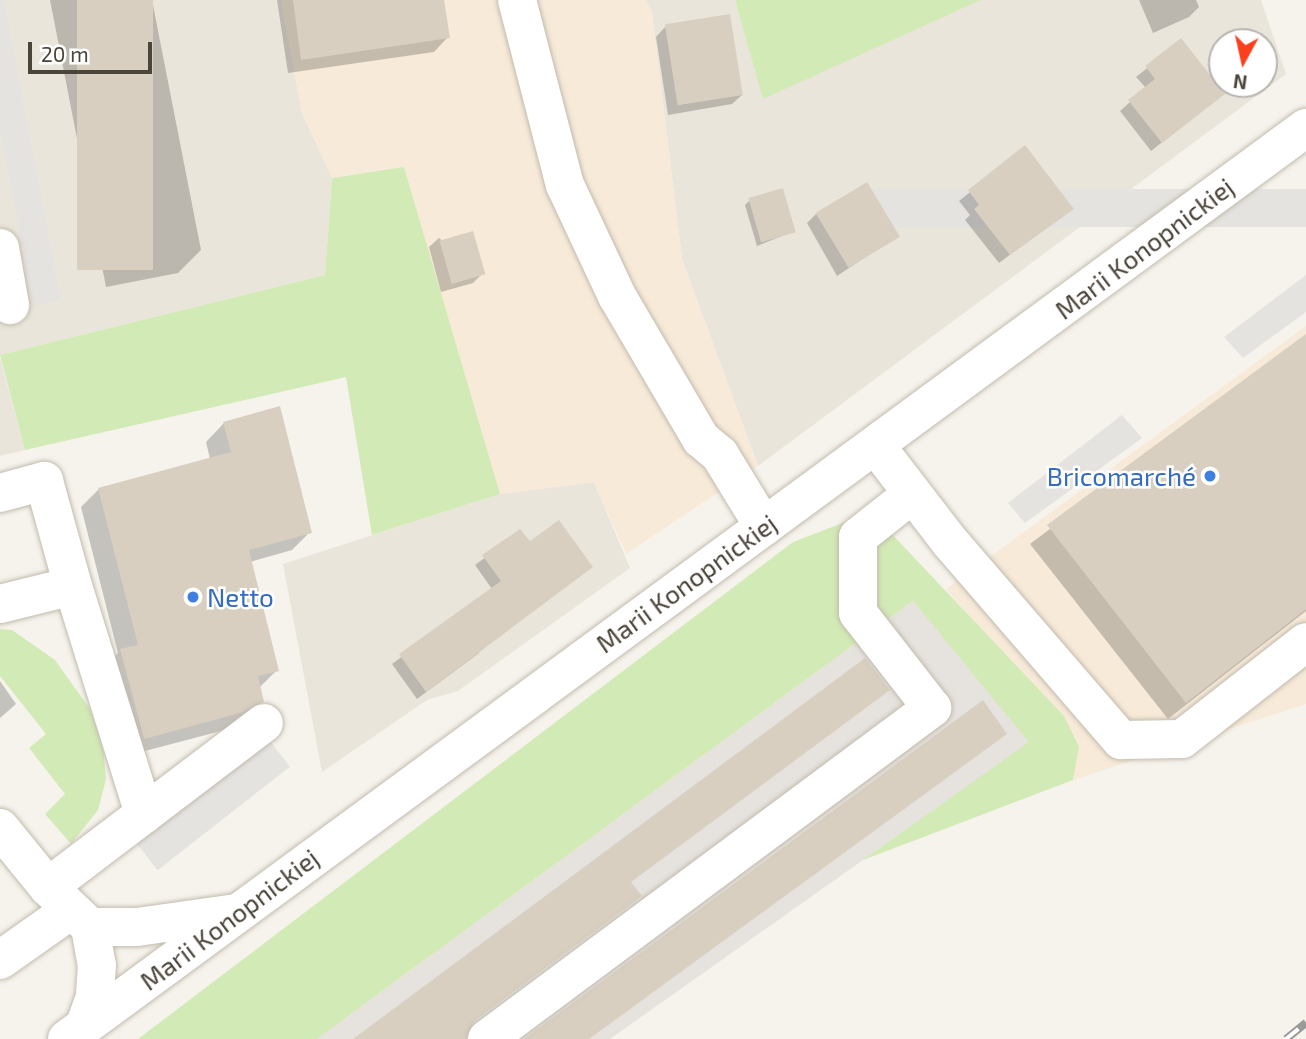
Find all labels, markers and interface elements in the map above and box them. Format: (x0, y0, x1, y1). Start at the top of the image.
scale bar (32, 28, 156, 72)
north arrow (1208, 28, 1278, 98)
text: 20 m (41, 41, 89, 66)
text: N (1232, 70, 1249, 95)
street label: Marii Konopnickiej (1049, 171, 1239, 325)
place label: Bricomarché (1047, 460, 1196, 492)
marker: Bricomarché (1202, 468, 1218, 484)
street label: Marii Konopnickiej (590, 507, 782, 659)
place label: Netto (207, 581, 274, 613)
marker: Netto (185, 589, 201, 605)
street label: Marii Konopnickiej (134, 842, 324, 996)

